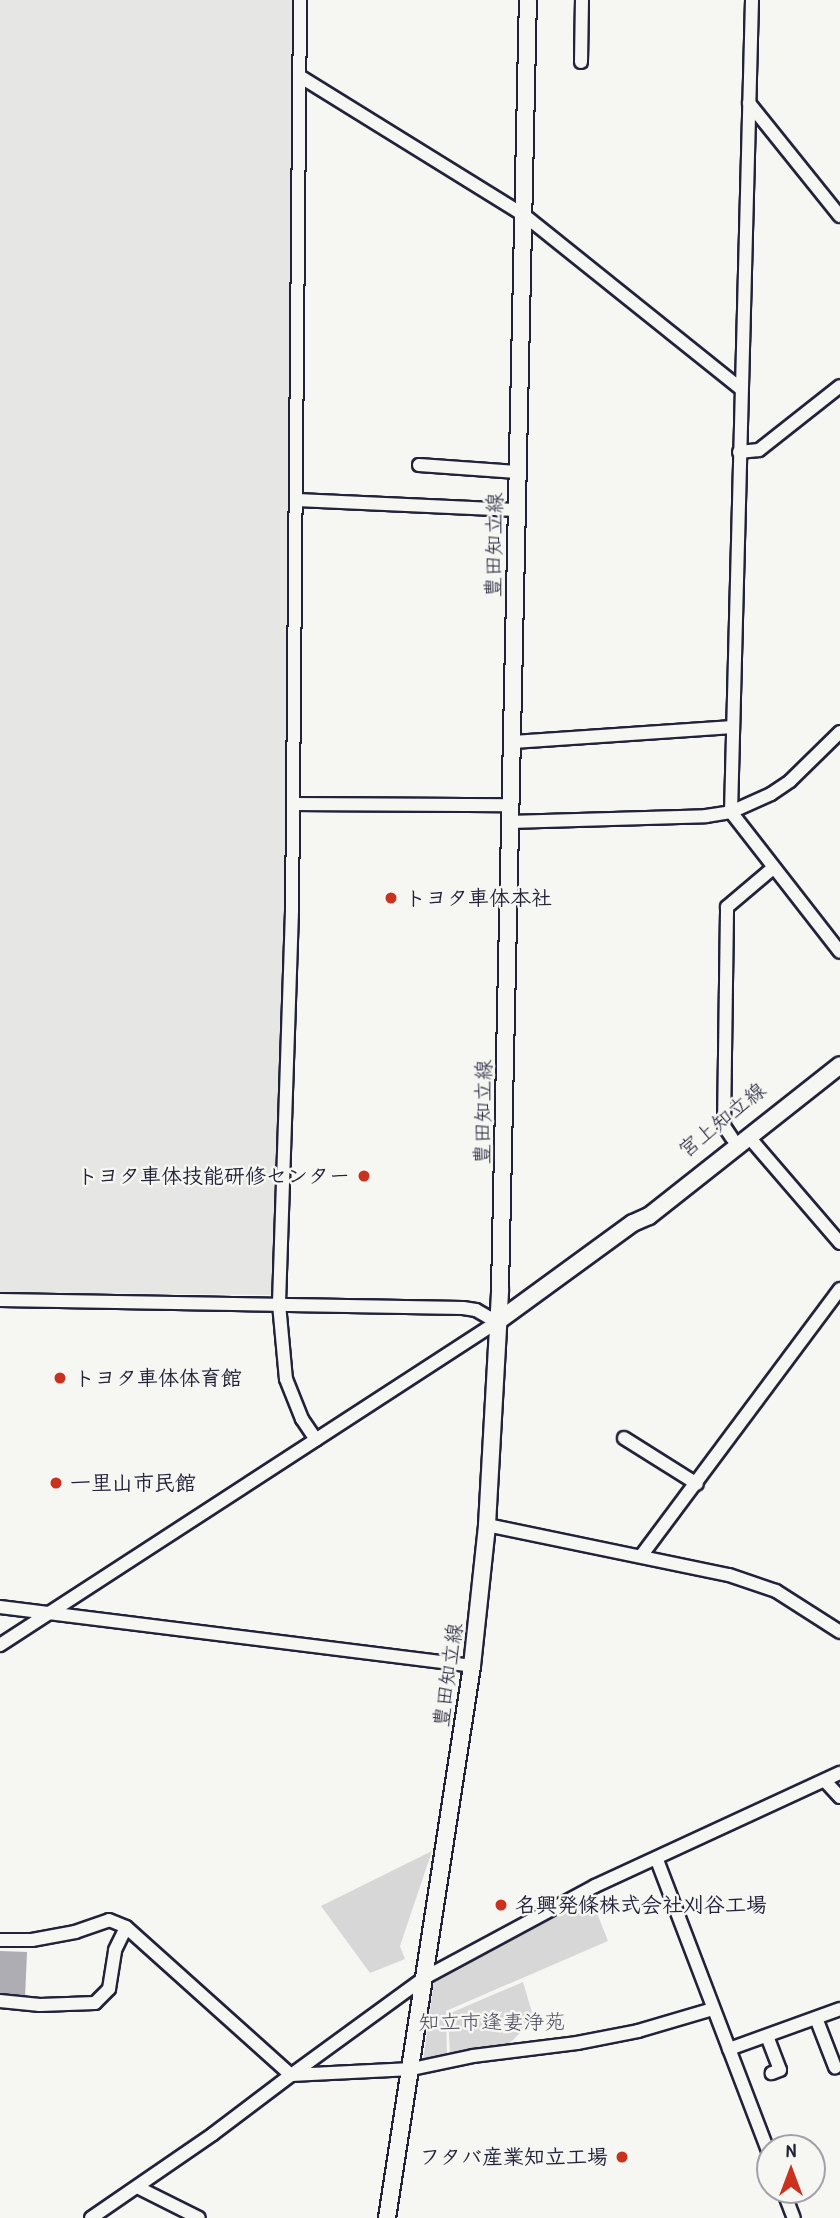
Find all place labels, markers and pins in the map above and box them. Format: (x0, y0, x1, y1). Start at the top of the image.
place label: トヨタ車体本社 (405, 885, 552, 911)
marker: トヨタ車体本社 (383, 890, 399, 906)
place label: トヨタ車体技能研修センター (77, 1163, 350, 1189)
marker: トヨタ車体技能研修センター (356, 1168, 372, 1184)
place label: トヨタ車体体育館 (74, 1365, 242, 1391)
marker: トヨタ車体体育館 (52, 1370, 68, 1386)
place label: 一里山市民館 (70, 1470, 196, 1496)
marker: 一里山市民館 (48, 1475, 64, 1491)
place label: 名興発條株式会社刈谷工場 (515, 1892, 767, 1918)
marker: 名興発條株式会社刈谷工場 (493, 1897, 509, 1913)
place label: フタバ産業知立工場 (419, 2144, 608, 2170)
marker: フタバ産業知立工場 (614, 2149, 630, 2165)

